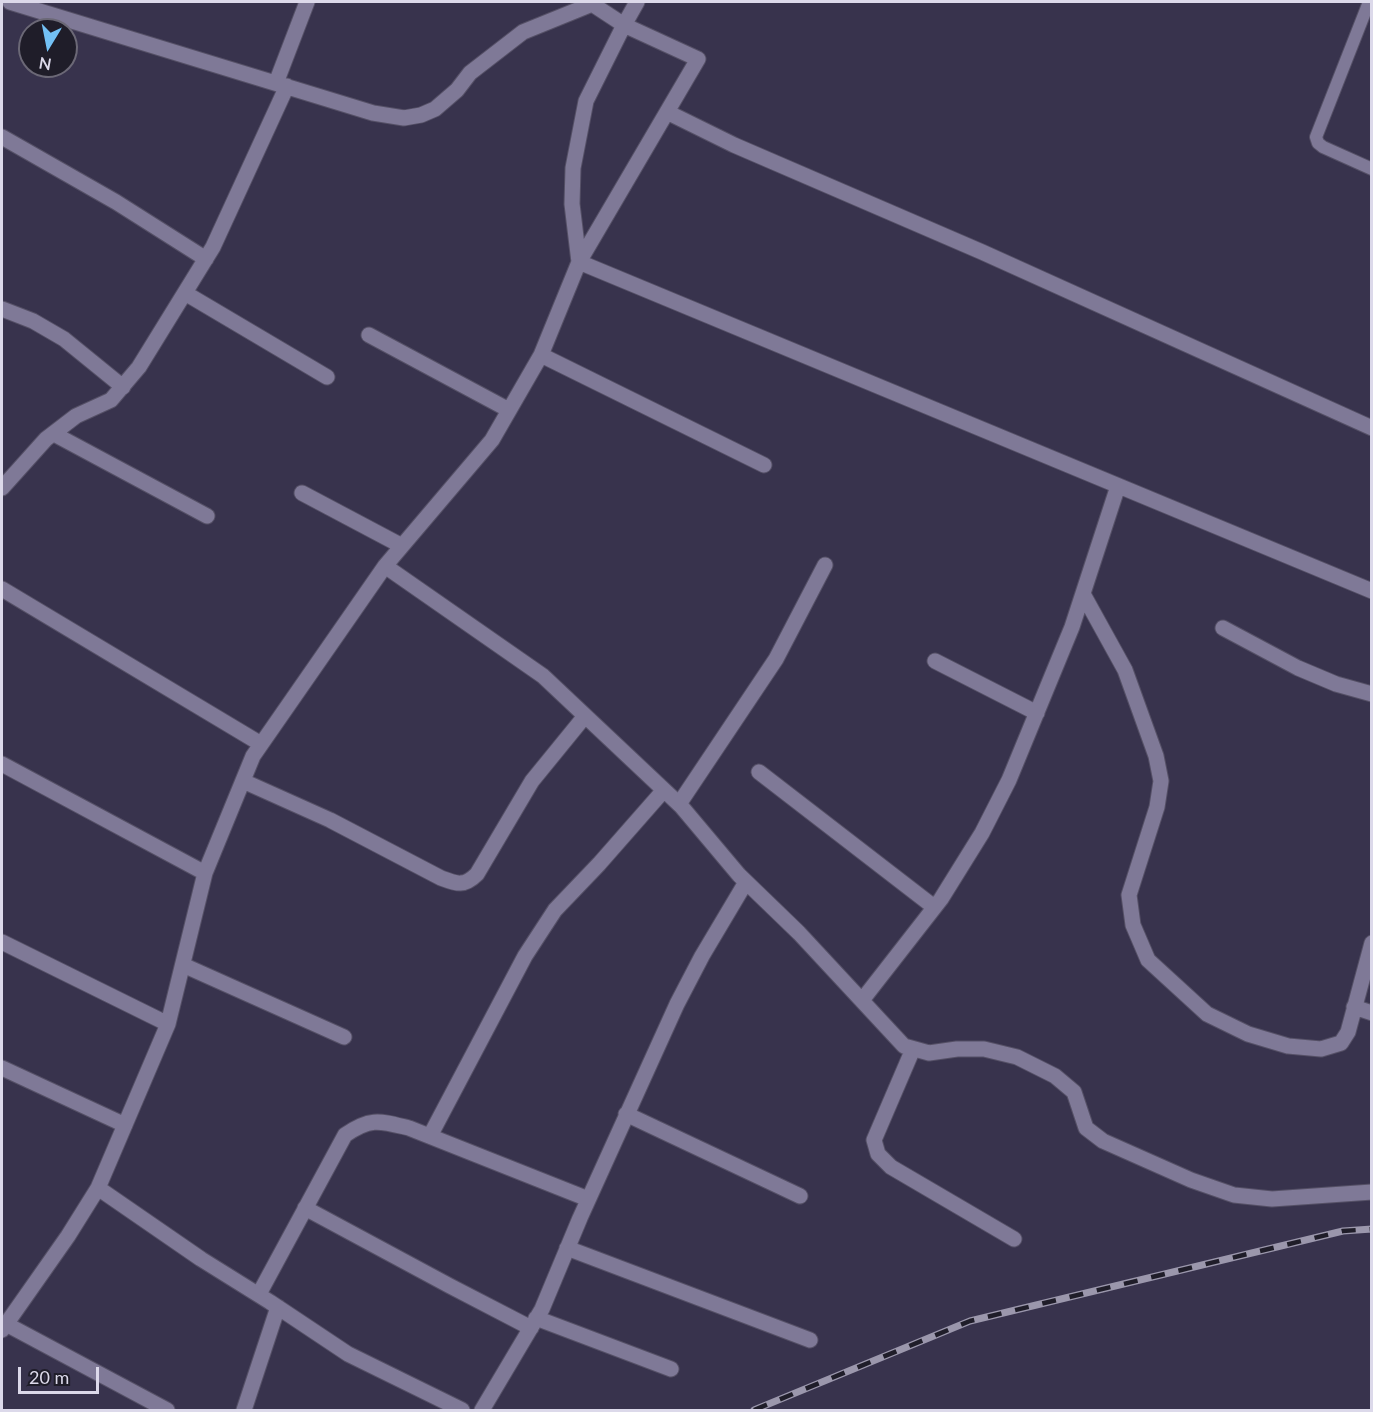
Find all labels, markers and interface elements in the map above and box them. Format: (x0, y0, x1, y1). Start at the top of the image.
north arrow (18, 18, 78, 78)
text: N (37, 54, 53, 75)
scale bar (21, 1355, 102, 1393)
text: 20 m (29, 1366, 69, 1388)

